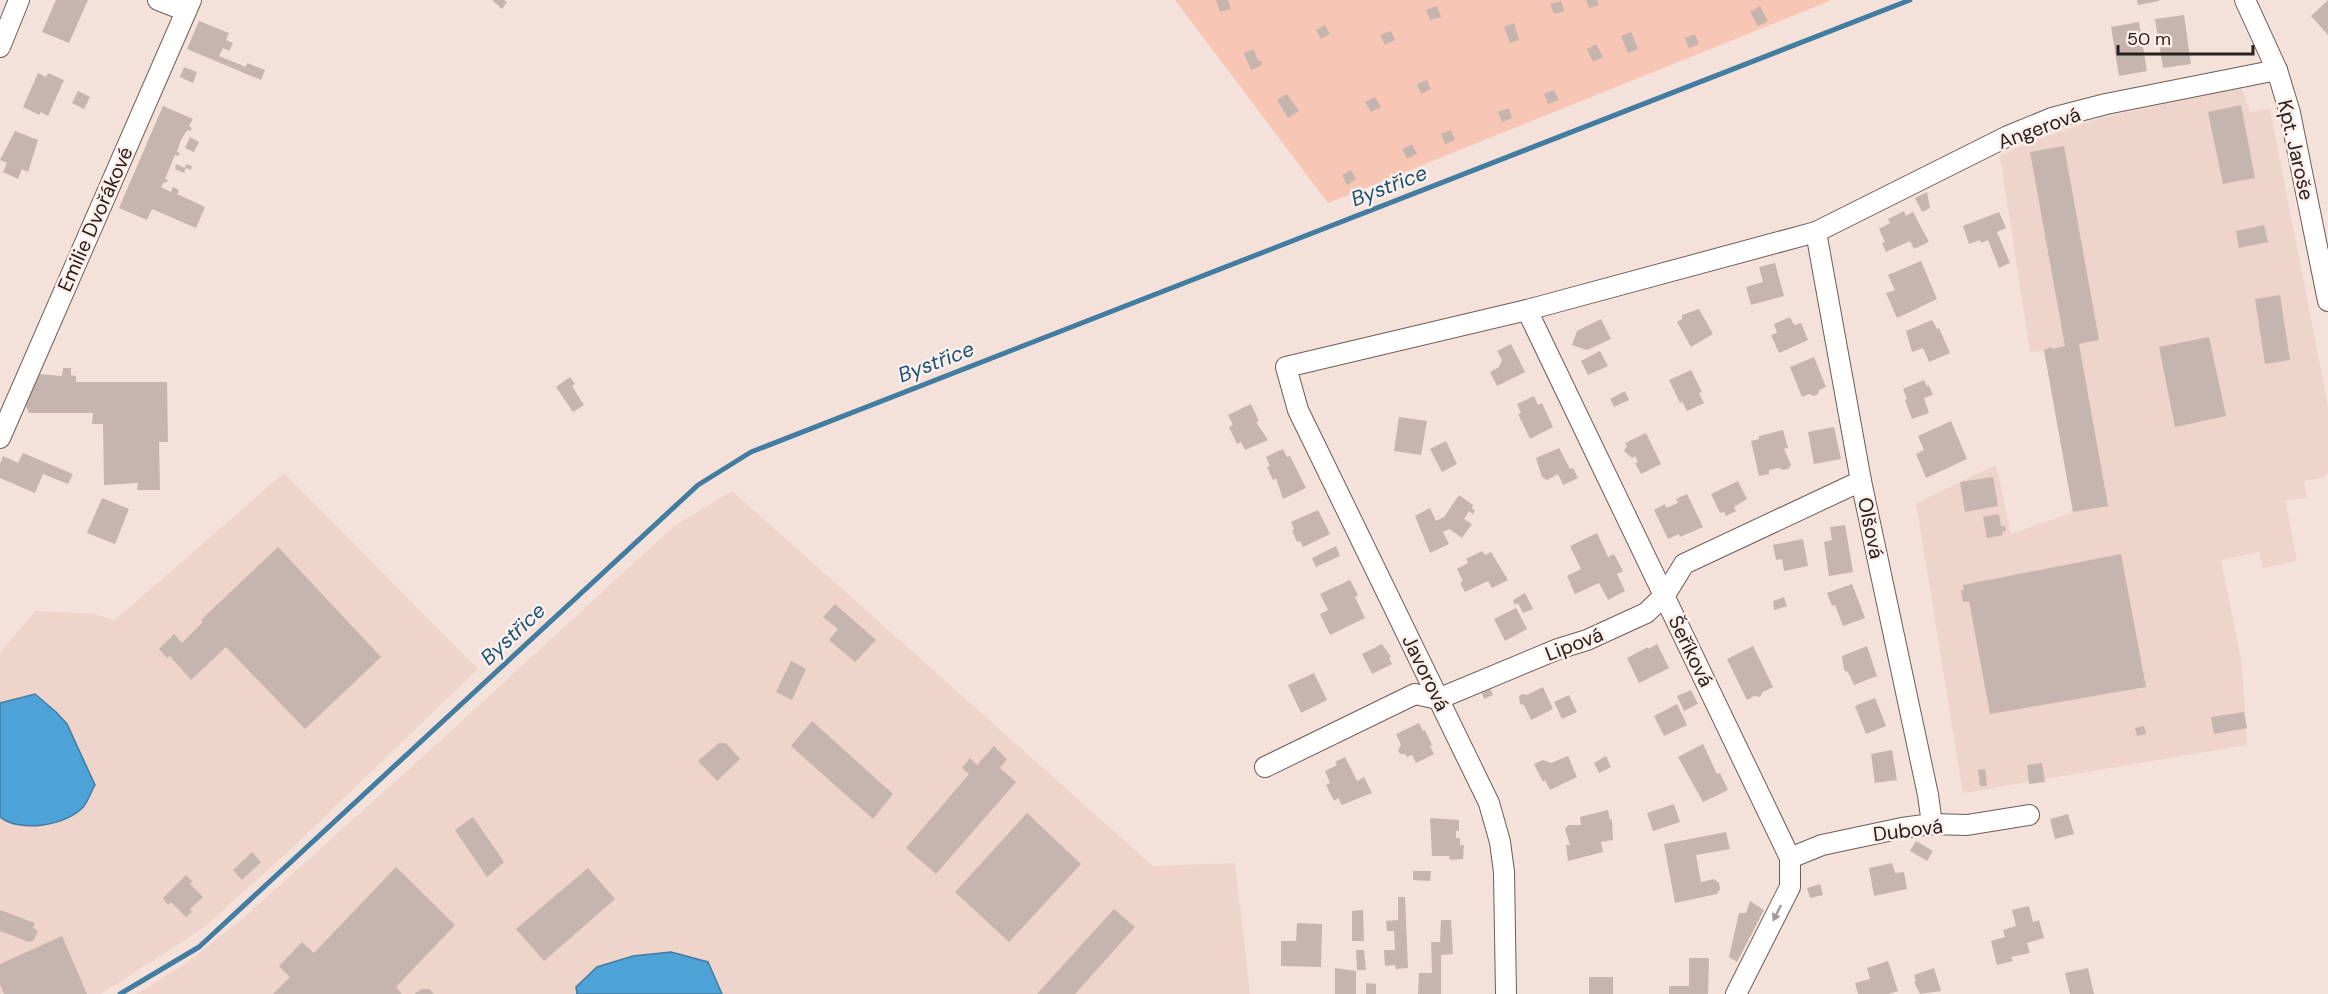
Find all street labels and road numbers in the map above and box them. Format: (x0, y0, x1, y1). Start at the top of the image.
street label: Kpt. Jaroše (2272, 97, 2320, 203)
street label: Angerová (1994, 101, 2084, 155)
street label: Emilie Dvořákové (51, 142, 139, 296)
street label: Olšová (1852, 495, 1890, 561)
street label: Šeříková (1663, 611, 1719, 691)
street label: Lipová (1541, 621, 1607, 667)
street label: Javorová (1396, 631, 1456, 715)
street label: Dubová (1872, 813, 1944, 847)

